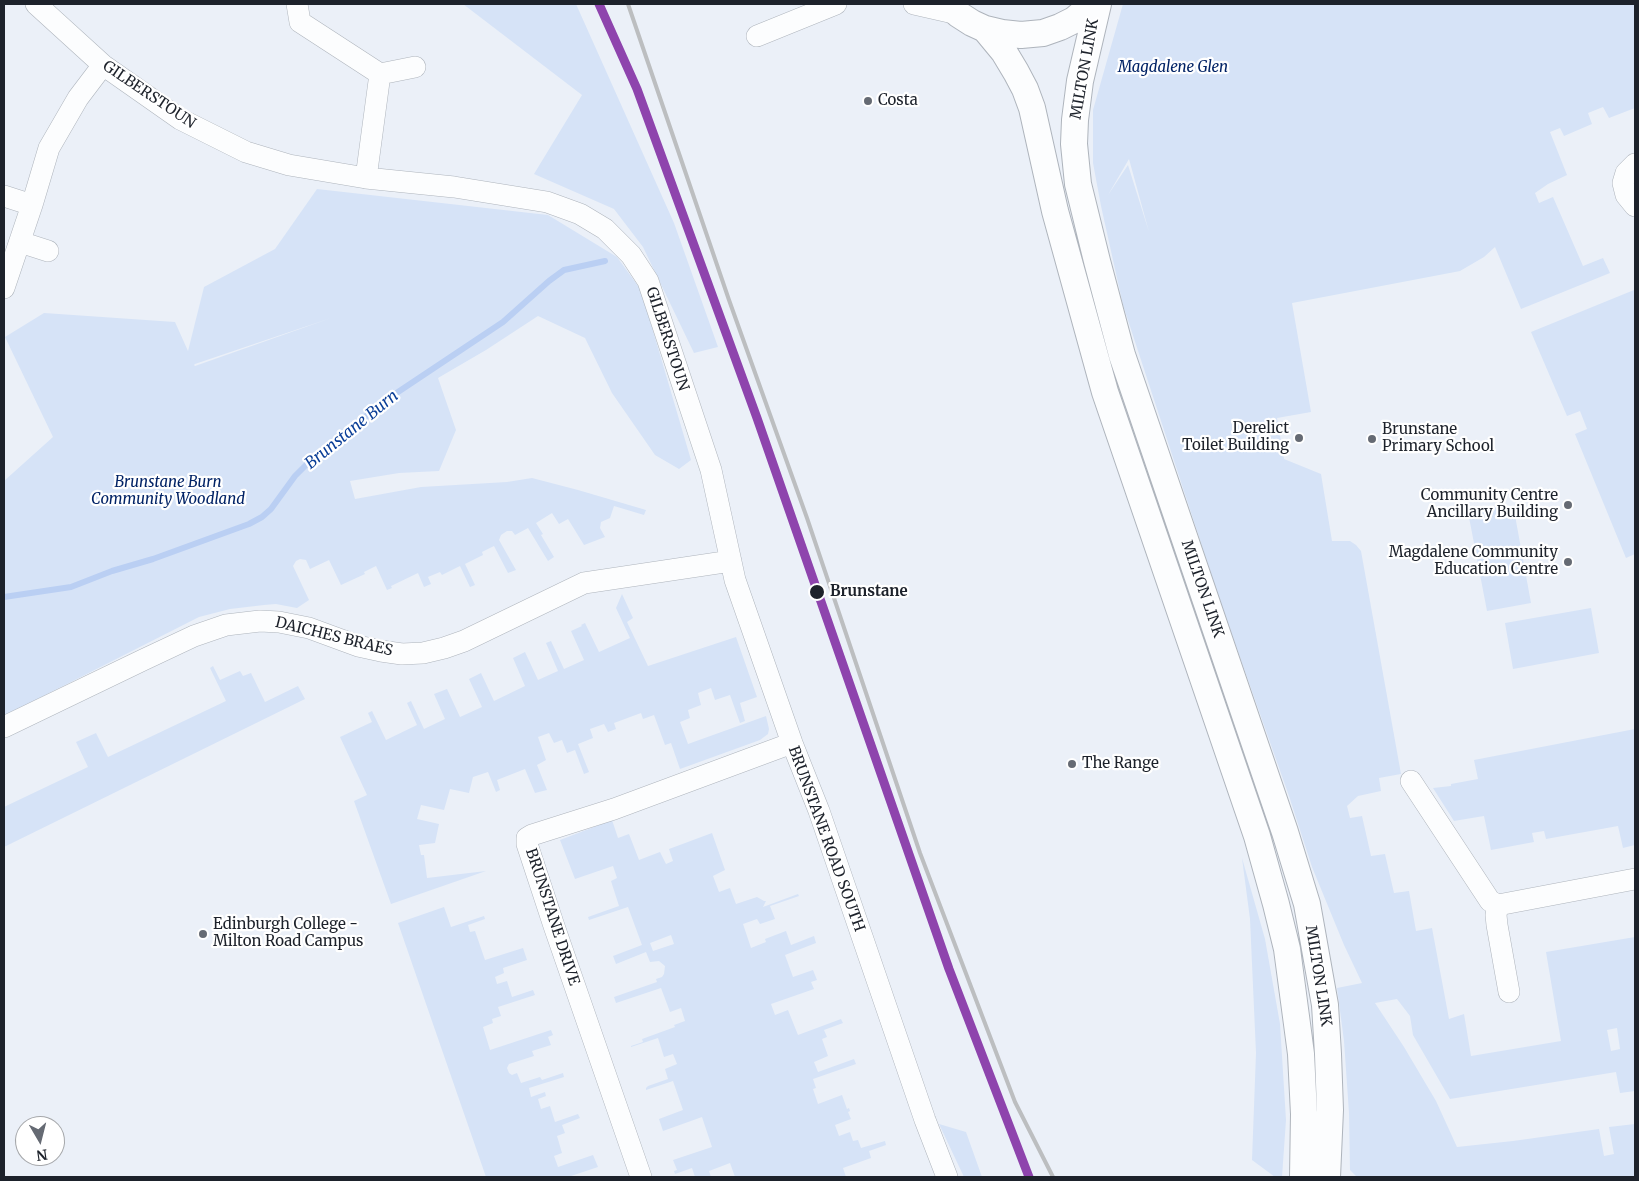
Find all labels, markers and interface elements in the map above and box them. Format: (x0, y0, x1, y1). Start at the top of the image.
street label: MILTON LINK (1067, 17, 1103, 121)
street label: GILBERSTOUN (99, 57, 199, 133)
park label: Magdalene Glen (1118, 59, 1228, 77)
place label: Costa (878, 92, 918, 110)
marker: Costa (862, 95, 874, 107)
street label: GILBERSTOUN (642, 285, 692, 393)
water label: Brunstane Burn (302, 387, 402, 473)
place label: Derelict Toilet Building (1182, 420, 1289, 455)
place label: Brunstane Primary School (1382, 421, 1494, 456)
marker: Derelict Toilet Building (1293, 432, 1305, 444)
marker: Brunstane Primary School (1366, 433, 1378, 445)
park label: Brunstane Burn Community Woodland (91, 474, 245, 509)
place label: Community Centre Ancillary Building (1421, 487, 1558, 522)
marker: Community Centre Ancillary Building (1562, 499, 1574, 511)
street label: MILTON LINK (1177, 538, 1227, 640)
place label: Magdalene Community Education Centre (1389, 544, 1558, 579)
marker: Magdalene Community Education Centre (1562, 556, 1574, 568)
marker: Brunstane (808, 583, 826, 601)
place label: Brunstane (830, 583, 908, 601)
street label: DAICHES BRAES (273, 614, 395, 660)
street label: BRUNSTANE ROAD SOUTH (784, 744, 868, 934)
place label: The Range (1082, 755, 1159, 773)
marker: The Range (1066, 758, 1078, 770)
street label: BRUNSTANE DRIVE (521, 846, 583, 988)
place label: Edinburgh College - Milton Road Campus (213, 916, 363, 951)
street label: MILTON LINK (1301, 924, 1335, 1028)
marker: Edinburgh College - Milton Road Campus (197, 928, 209, 940)
north arrow (15, 1116, 65, 1166)
text: N (35, 1145, 49, 1165)

